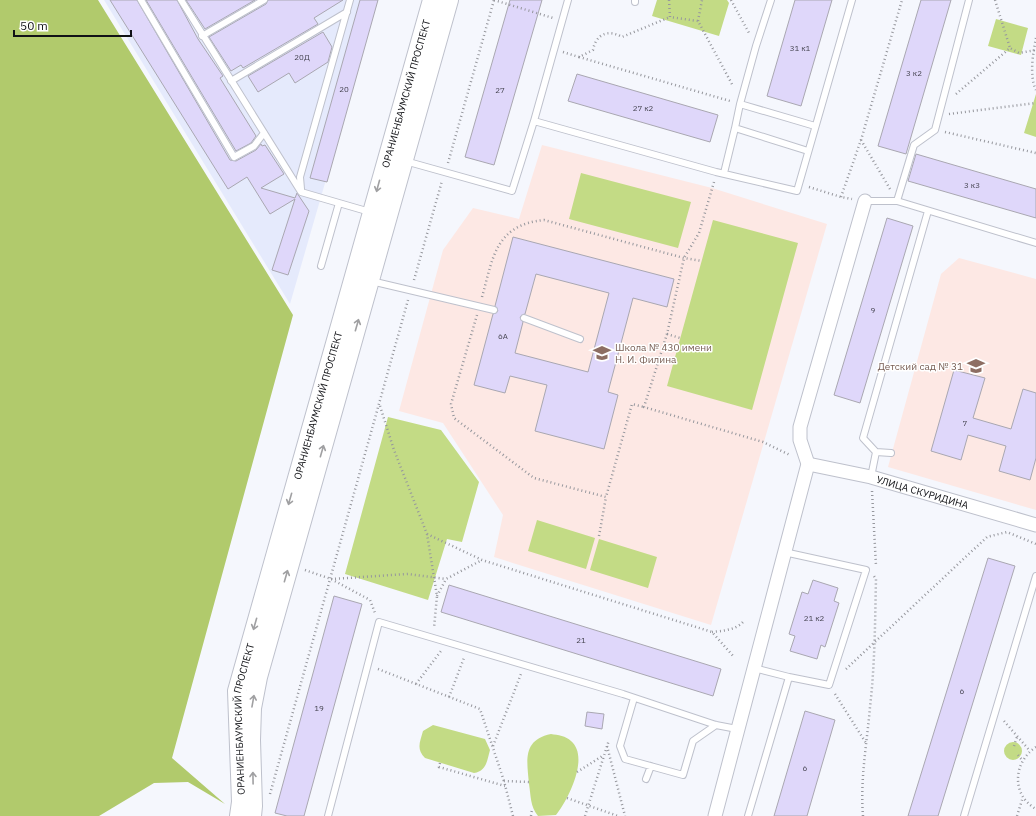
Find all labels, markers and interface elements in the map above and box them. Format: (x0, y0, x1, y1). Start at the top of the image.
scale bar (14, 12, 131, 38)
text: 50 m (20, 18, 48, 33)
street label: ОРАНИЕНБАУМСКИЙ ПРОСПЕКТ (379, 18, 433, 169)
house number: 31 к1 (790, 43, 811, 53)
house number: 20Д (294, 52, 310, 62)
house number: 3 к2 (906, 68, 922, 78)
house number: 20 (339, 84, 349, 94)
house number: 27 (495, 85, 505, 95)
house number: 27 к2 (633, 103, 654, 113)
one-way arrow (374, 179, 382, 192)
house number: 3 к3 (964, 180, 980, 190)
house number: 9 (871, 305, 876, 315)
one-way arrow (354, 319, 361, 332)
street label: ОРАНИЕНБАУМСКИЙ ПРОСПЕКТ (291, 329, 345, 481)
house number: 6А (498, 331, 508, 341)
place label: Школа № 430 имени Н. И. Филина (615, 341, 712, 366)
school or university icon: Школа № 430 имени Н. И. Филина (592, 343, 612, 363)
school or university icon: Детский сад № 31 (966, 356, 986, 376)
place label: Детский сад № 31 (878, 360, 963, 373)
house number: 7 (963, 418, 968, 428)
one-way arrow (318, 444, 326, 457)
street label: УЛИЦА СКУРИДИНА (875, 472, 971, 512)
one-way arrow (286, 493, 294, 506)
one-way arrow (283, 569, 290, 582)
house number: 21 к2 (804, 613, 825, 623)
one-way arrow (251, 618, 258, 631)
house number: 21 (576, 635, 586, 645)
street label: ОРАНИЕНБАУМСКИЙ ПРОСПЕКТ (230, 641, 257, 795)
house number: 6 (960, 686, 965, 696)
one-way arrow (250, 695, 258, 708)
house number: 19 (314, 703, 324, 713)
house number: 6 (803, 763, 808, 773)
one-way arrow (249, 772, 257, 785)

